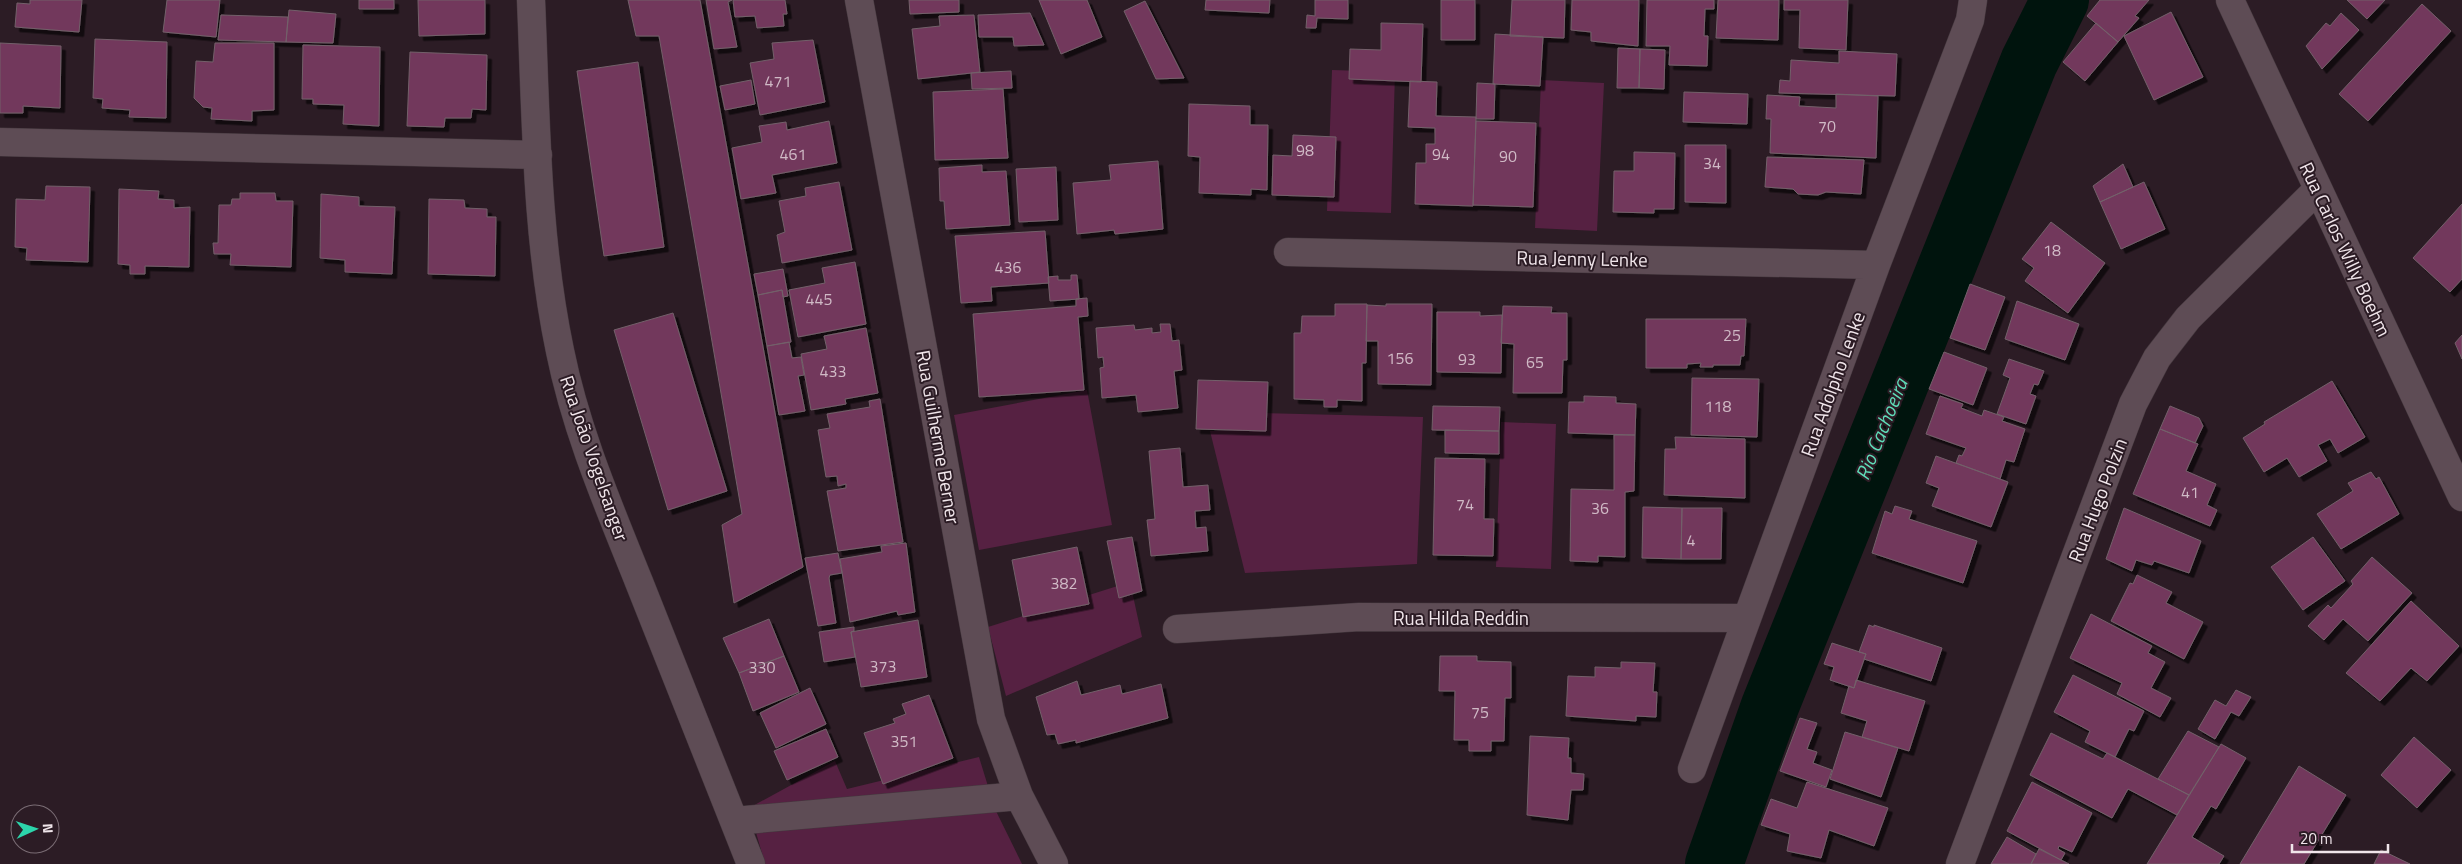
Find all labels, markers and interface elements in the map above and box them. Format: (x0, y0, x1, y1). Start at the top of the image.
house number: 471 (765, 69, 791, 93)
house number: 70 (1818, 114, 1836, 138)
house number: 98 (1296, 138, 1314, 162)
house number: 461 (780, 142, 806, 166)
house number: 94 (1432, 142, 1450, 166)
house number: 90 (1499, 144, 1517, 168)
house number: 34 (1703, 151, 1721, 175)
street label: Rua Carlos Willy Boehm (2293, 157, 2399, 341)
house number: 18 (2043, 238, 2061, 262)
street label: Rua Jenny Lenke (1516, 242, 1648, 274)
house number: 436 (995, 255, 1021, 279)
house number: 445 (806, 287, 832, 311)
street label: Rua Adolpho Lenke (1792, 307, 1872, 461)
house number: 25 (1723, 323, 1741, 347)
house number: 156 (1387, 346, 1413, 370)
house number: 93 (1458, 347, 1476, 371)
street label: Rua Guilherme Berner (909, 348, 969, 527)
house number: 65 (1526, 350, 1544, 374)
house number: 433 (820, 359, 846, 383)
street label: Rua João Vogelsanger (553, 371, 637, 545)
water label: Rio Cachoeira (1847, 373, 1916, 484)
house number: 118 (1705, 394, 1731, 418)
street label: Rua Hugo Polzin (2060, 434, 2134, 566)
house number: 41 (2181, 480, 2199, 504)
house number: 74 (1456, 492, 1474, 516)
house number: 36 (1591, 496, 1609, 520)
house number: 4 (1687, 528, 1696, 552)
house number: 382 (1051, 571, 1077, 595)
street label: Rua Hilda Reddin (1393, 603, 1529, 632)
house number: 373 (870, 654, 896, 678)
house number: 330 (749, 655, 775, 679)
house number: 75 (1471, 700, 1489, 724)
house number: 351 (891, 729, 917, 753)
north arrow (10, 804, 60, 854)
scale bar (2292, 822, 2388, 854)
text: N (38, 823, 59, 834)
text: 20 m (2300, 827, 2333, 850)

